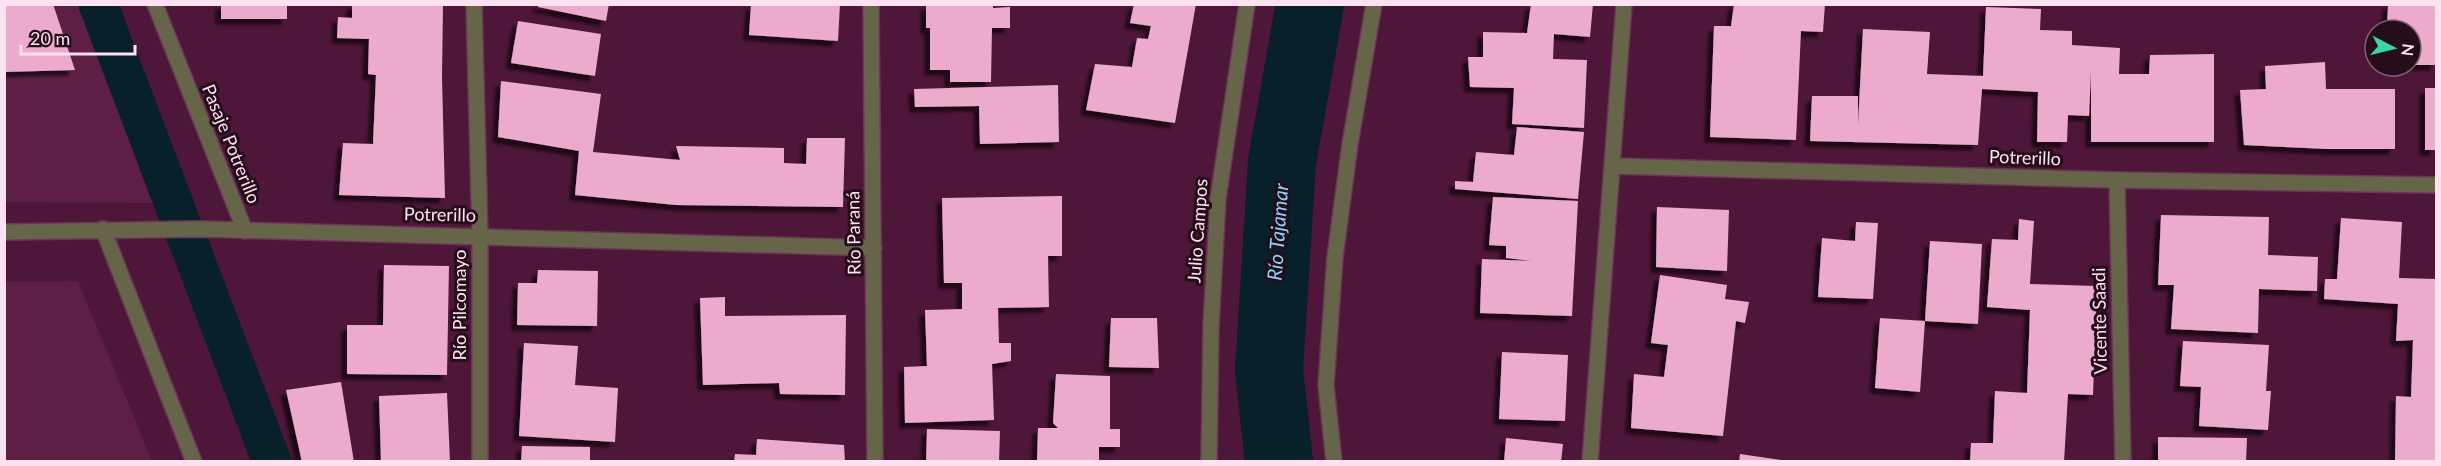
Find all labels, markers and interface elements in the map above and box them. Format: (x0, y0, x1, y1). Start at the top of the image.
scale bar (21, 18, 135, 56)
north arrow (2363, 18, 2423, 78)
text: 20 m (30, 27, 70, 49)
text: N (2398, 43, 2419, 57)
street label: Pasaje Potrerillo (198, 81, 266, 206)
street label: Potrerillo (1989, 145, 2061, 169)
street label: Julio Campos (1182, 178, 1212, 284)
water label: Río Tajamar (1262, 181, 1292, 281)
street label: Río Paraná (841, 191, 865, 275)
street label: Potrerillo (404, 202, 476, 226)
street label: Río Pilcomayo (448, 249, 470, 361)
street label: Vicente Saadi (2087, 267, 2111, 375)

